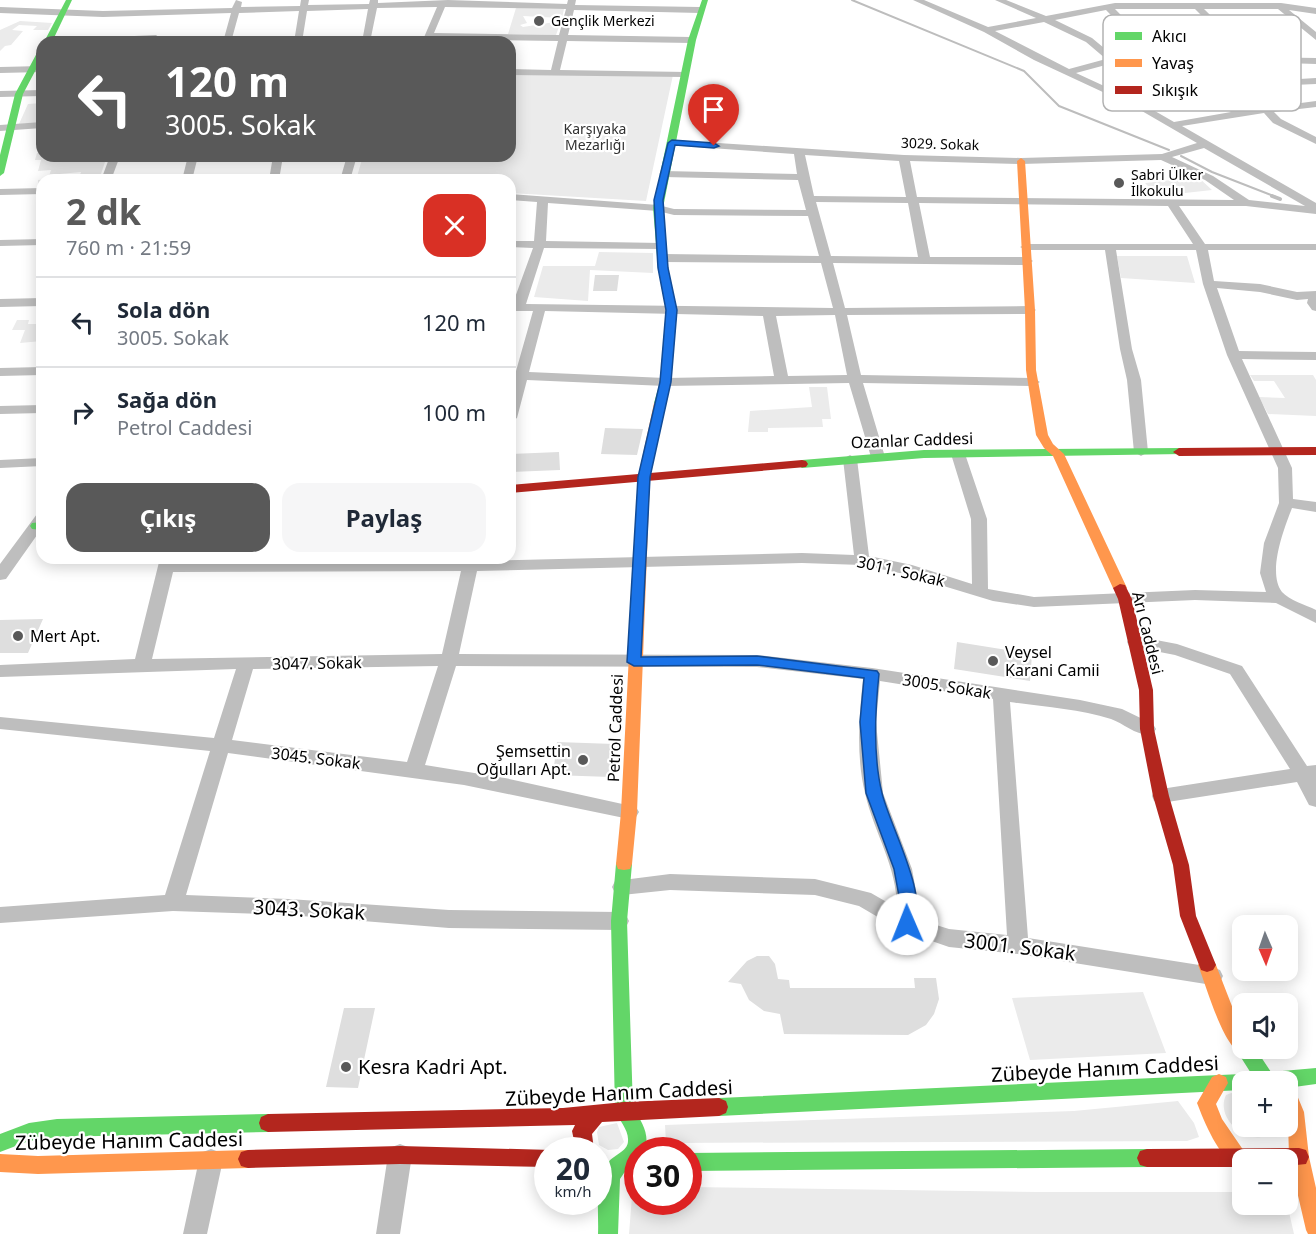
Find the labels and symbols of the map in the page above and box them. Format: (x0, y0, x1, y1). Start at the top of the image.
place label: Gençlik Merkezi (551, 11, 655, 30)
marker: Gençlik Merkezi (532, 14, 546, 28)
legend (1103, 15, 1301, 111)
text: Akıcı (1152, 25, 1187, 47)
text: Yavaş (1152, 52, 1194, 74)
text: Sıkışık (1152, 79, 1198, 101)
pin (688, 84, 739, 146)
park label: Karşıyaka Mezarlığı (564, 119, 626, 154)
street label: 3029. Sokak (901, 133, 980, 154)
place label: Sabri Ülker İlkokulu (1131, 165, 1203, 200)
marker: Sabri Ülker İlkokulu (1112, 176, 1126, 190)
street label: Ozanlar Caddesi (850, 427, 974, 453)
street label: 3011. Sokak (855, 550, 948, 592)
street label: Arı Caddesi (1127, 589, 1169, 677)
place label: Mert Apt. (30, 625, 100, 647)
marker: Mert Apt. (11, 629, 25, 643)
place label: Veysel Karani Camii (1005, 641, 1100, 681)
street label: 3047. Sokak (272, 651, 362, 675)
marker: Veysel Karani Camii (986, 654, 1000, 668)
street label: 3005. Sokak (901, 668, 993, 704)
street label: Petrol Caddesi (602, 673, 628, 783)
place label: Şemsettin Oğulları Apt. (477, 740, 571, 780)
street label: 3045. Sokak (270, 742, 362, 774)
marker: Şemsettin Oğulları Apt. (576, 753, 590, 767)
position arrow (875, 892, 939, 956)
street label: 3043. Sokak (252, 893, 366, 926)
north arrow (1232, 915, 1298, 981)
street label: 3001. Sokak (963, 926, 1078, 967)
street label: Zübeyde Hanım Caddesi (990, 1049, 1219, 1088)
place label: Kesra Kadri Apt. (358, 1053, 508, 1080)
marker: Kesra Kadri Apt. (339, 1060, 353, 1074)
street label: Zübeyde Hanım Caddesi (504, 1073, 733, 1112)
street label: Zübeyde Hanım Caddesi (15, 1125, 243, 1156)
speed limit sign: 30 (624, 1137, 702, 1215)

